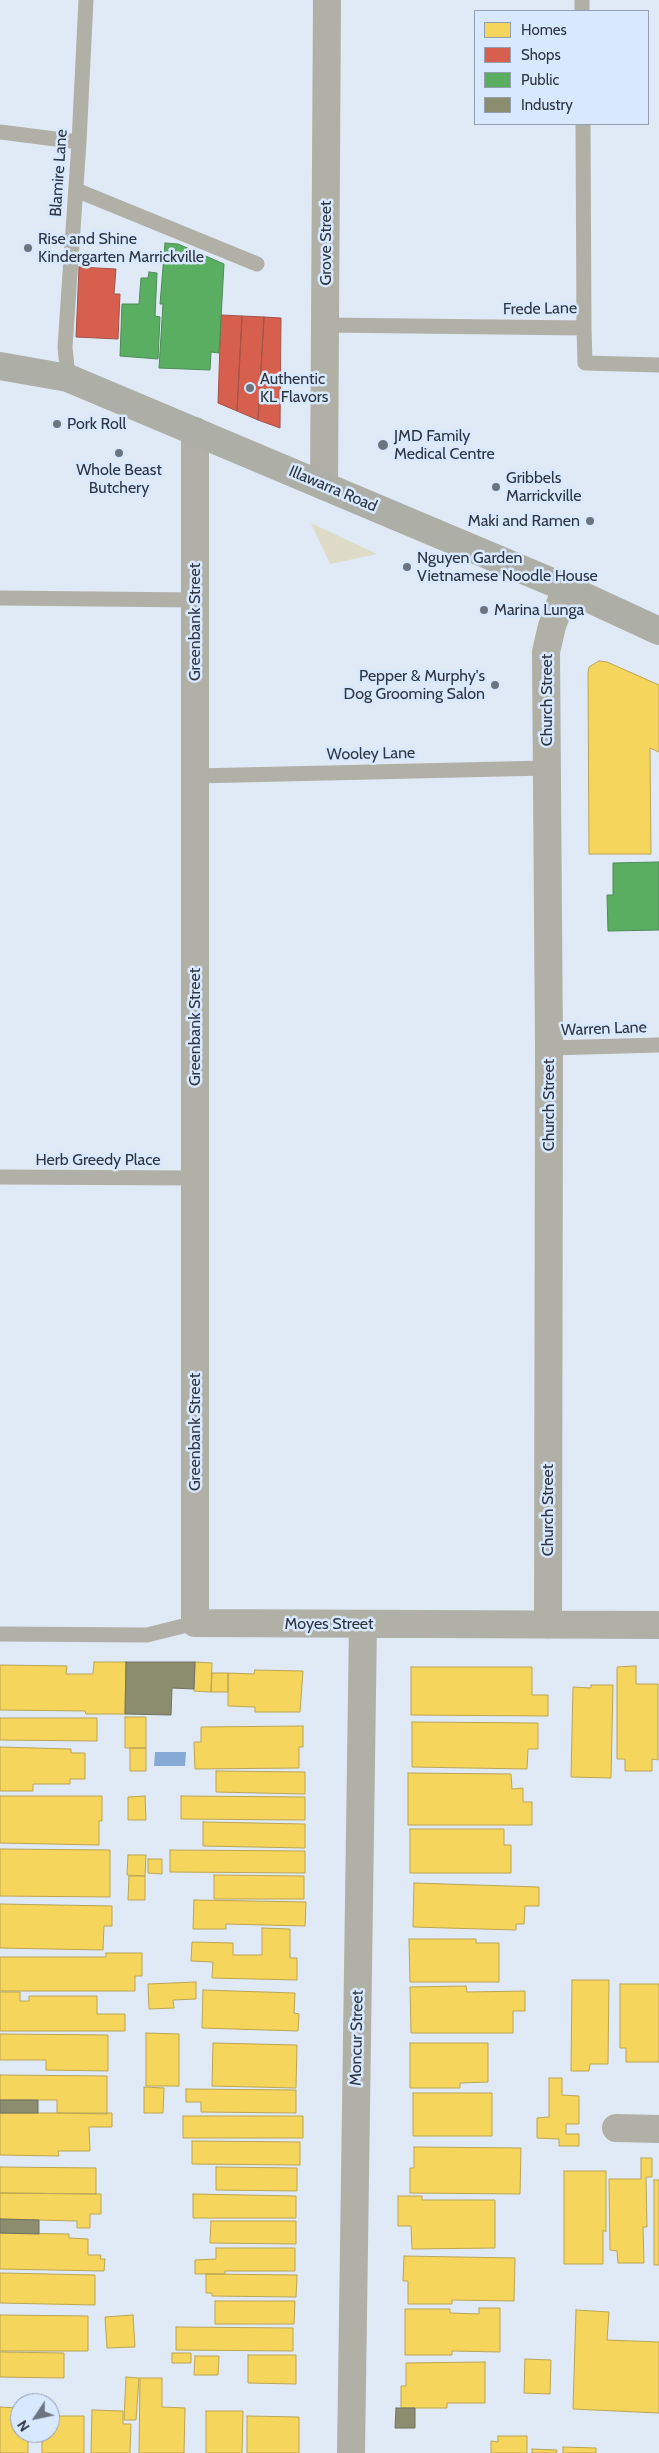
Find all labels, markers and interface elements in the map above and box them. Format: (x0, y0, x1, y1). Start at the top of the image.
legend (474, 10, 649, 125)
text: Homes (521, 21, 567, 39)
text: Shops (521, 46, 561, 64)
text: Public (521, 71, 559, 89)
text: Industry (521, 96, 573, 114)
street label: Blamire Lane (46, 129, 72, 217)
street label: Grove Street (316, 201, 336, 285)
place label: Rise and Shine Kindergarten Marrickville (38, 229, 204, 267)
marker: Rise and Shine Kindergarten Marrickville (22, 242, 34, 254)
street label: Frede Lane (503, 299, 577, 319)
place label: Authentic KL Flavors (260, 369, 328, 407)
marker: Authentic KL Flavors (244, 382, 256, 394)
place label: Pork Roll (67, 414, 126, 434)
marker: Pork Roll (51, 418, 63, 430)
place label: JMD Family Medical Centre (394, 426, 495, 464)
marker: JMD Family Medical Centre (376, 438, 390, 452)
marker: Whole Beast Butchery (113, 447, 125, 459)
place label: Whole Beast Butchery (76, 460, 162, 498)
street label: Illawarra Road (286, 462, 380, 516)
place label: Gribbels Marrickville (506, 468, 581, 506)
marker: Gribbels Marrickville (490, 481, 502, 493)
place label: Maki and Ramen (468, 511, 580, 531)
marker: Maki and Ramen (584, 515, 596, 527)
place label: Nguyen Garden Vietnamese Noodle House (417, 548, 598, 586)
marker: Nguyen Garden Vietnamese Noodle House (401, 561, 413, 573)
street label: Greenbank Street (185, 563, 205, 681)
place label: Marina Lunga (494, 600, 584, 620)
marker: Marina Lunga (478, 604, 490, 616)
street label: Church Street (537, 654, 557, 746)
place label: Pepper & Murphy's Dog Grooming Salon (344, 666, 485, 704)
marker: Pepper & Murphy's Dog Grooming Salon (489, 679, 501, 691)
street label: Wooley Lane (327, 744, 415, 764)
street label: Greenbank Street (185, 968, 205, 1086)
street label: Warren Lane (561, 1018, 647, 1040)
street label: Church Street (539, 1059, 559, 1151)
street label: Herb Greedy Place (35, 1150, 161, 1170)
street label: Greenbank Street (185, 1373, 205, 1491)
street label: Church Street (538, 1464, 558, 1556)
street label: Moyes Street (285, 1614, 373, 1634)
street label: Moncur Street (347, 1990, 367, 2086)
north arrow (10, 2393, 60, 2443)
text: N (13, 2417, 34, 2435)

